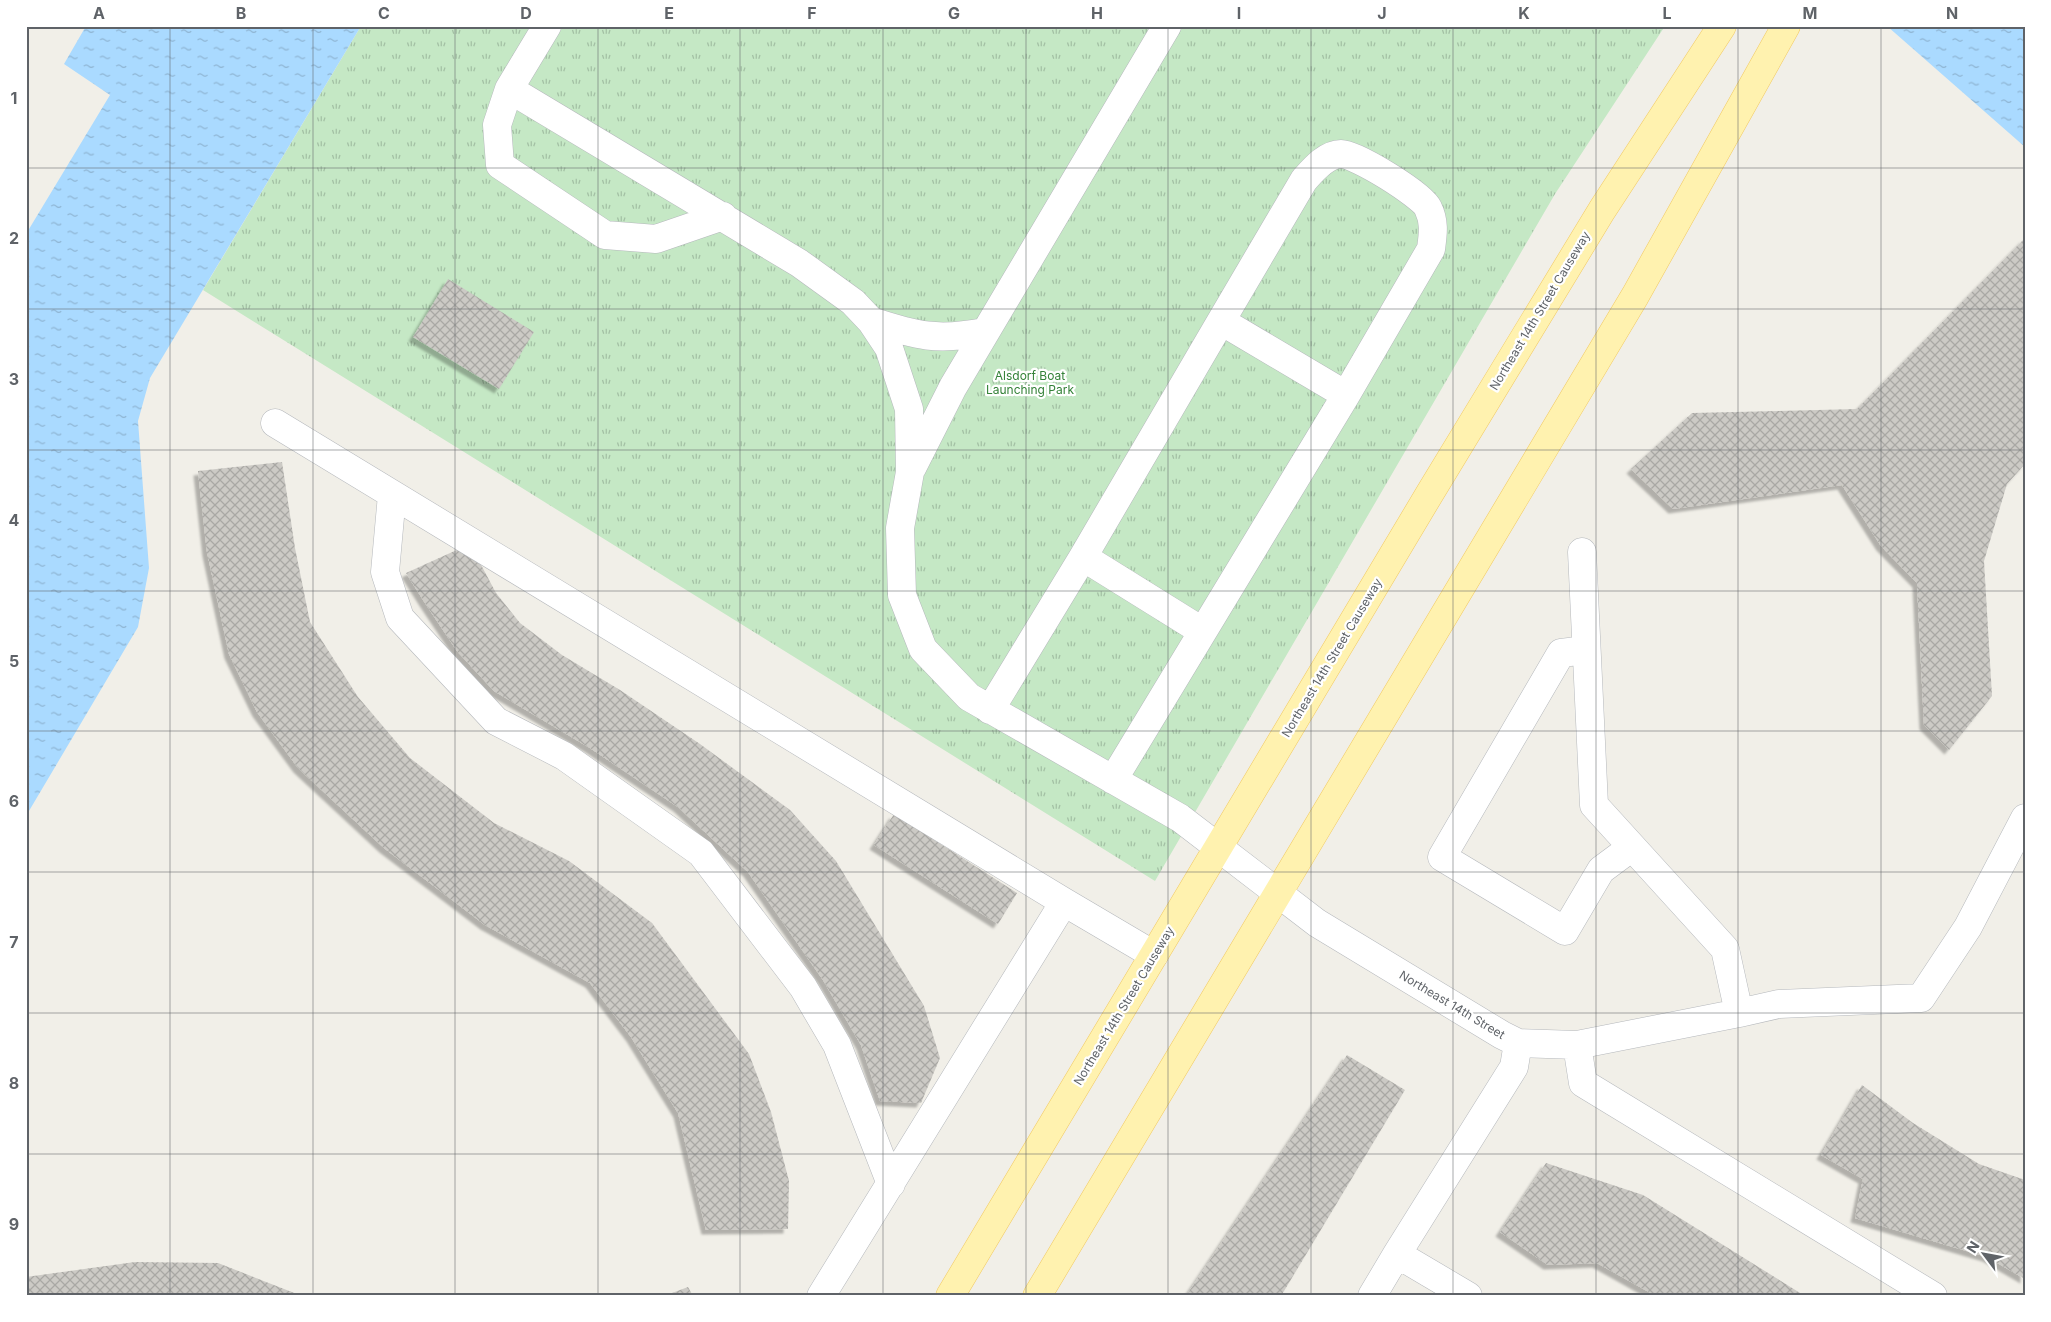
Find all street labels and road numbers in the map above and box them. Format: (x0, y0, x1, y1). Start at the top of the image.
street label: Northeast 14th Street Causeway (1486, 228, 1593, 393)
street label: Northeast 14th Street Causeway (1278, 575, 1385, 740)
street label: Northeast 14th Street Causeway (1070, 923, 1177, 1088)
street label: Northeast 14th Street (1397, 967, 1508, 1042)

